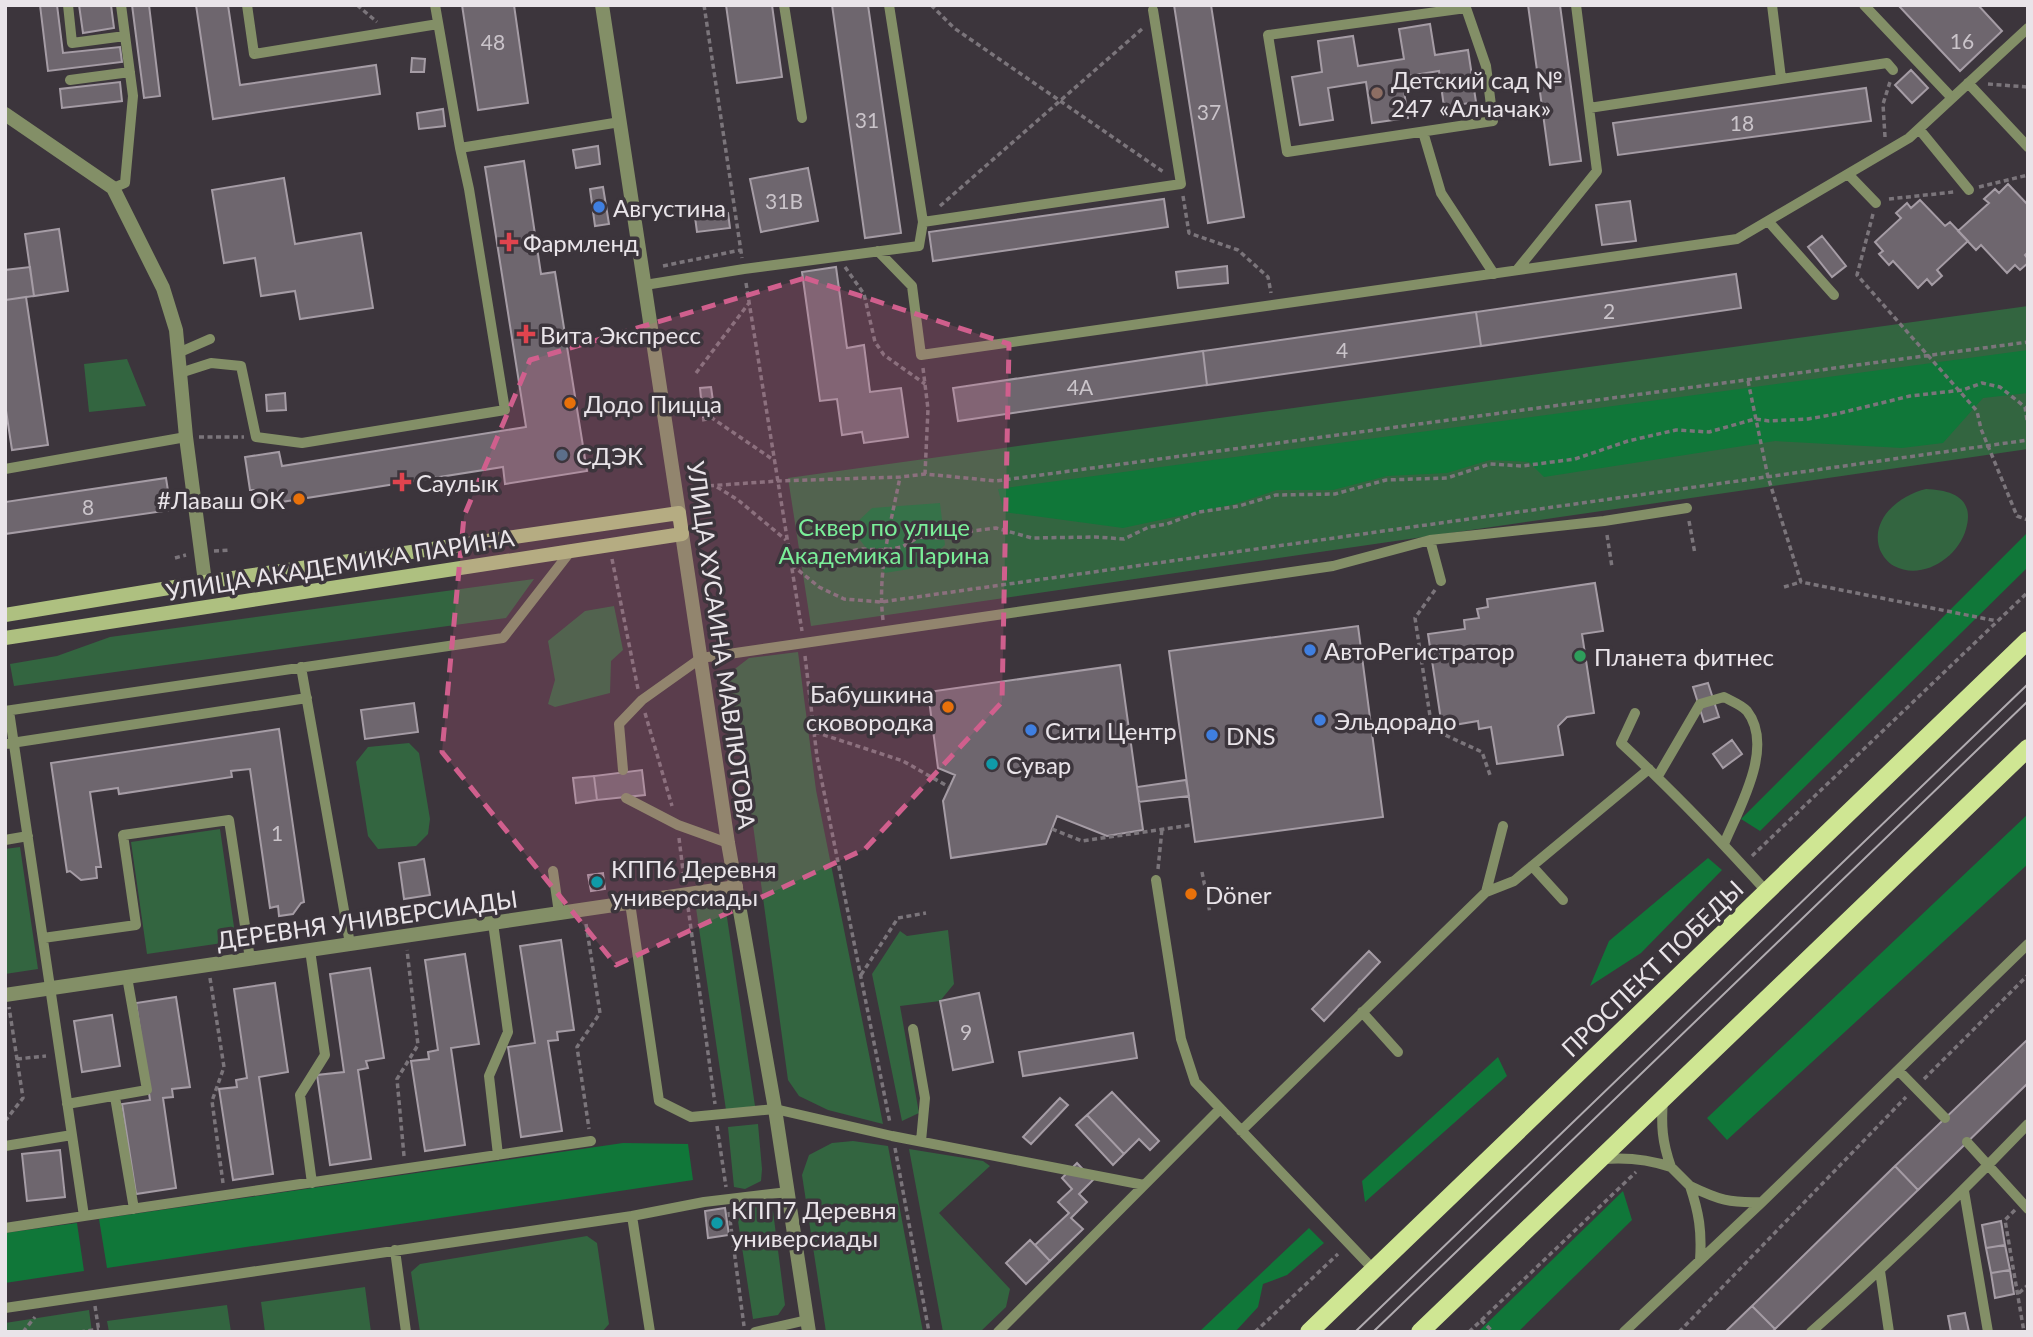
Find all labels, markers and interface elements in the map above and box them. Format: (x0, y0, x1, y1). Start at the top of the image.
house number: 16 (1950, 28, 1974, 53)
house number: 48 (481, 29, 505, 54)
place label: Детский сад № 247 «Алчачак» (1391, 65, 1563, 122)
marker: Детский сад № 247 «Алчачак» (1369, 85, 1385, 101)
house number: 37 (1197, 99, 1221, 124)
house number: 31 (855, 107, 879, 132)
house number: 18 (1730, 110, 1754, 135)
house number: 31В (765, 188, 803, 213)
place label: Августина (613, 193, 726, 222)
marker: Августина (591, 199, 607, 215)
place label: Фармленд (523, 228, 639, 257)
marker: Фармленд (501, 234, 517, 250)
house number: 2 (1603, 298, 1615, 323)
place label: Вита Экспресс (540, 320, 701, 349)
marker: Вита Экспресс (518, 326, 534, 342)
house number: 4 (1336, 337, 1348, 362)
house number: 4А (1067, 374, 1094, 399)
place label: Додо Пицца (584, 389, 722, 418)
marker: Додо Пицца (562, 395, 578, 411)
place label: СДЭК (576, 441, 643, 470)
marker: СДЭК (554, 447, 570, 463)
street label: УЛИЦА ХУСАИНА МАВЛЮТОВА (682, 459, 762, 832)
place label: Саулык (416, 468, 499, 497)
marker: Саулык (394, 474, 410, 490)
place label: #Лаваш ОК (157, 485, 285, 514)
marker: #Лаваш ОК (291, 491, 307, 507)
house number: 8 (82, 494, 94, 519)
park label: Сквер по улице Академика Парина (779, 512, 989, 569)
street label: УЛИЦА АКАДЕМИКА ПАРИНА (164, 522, 517, 606)
place label: АвтоРегистратор (1324, 636, 1515, 665)
marker: АвтоРегистратор (1302, 642, 1318, 658)
place label: Планета фитнес (1594, 642, 1774, 671)
marker: Планета фитнес (1572, 648, 1588, 664)
place label: Бабушкина сковородка (806, 679, 934, 736)
marker: Бабушкина сковородка (940, 699, 956, 715)
place label: Эльдорадо (1334, 706, 1457, 735)
marker: Эльдорадо (1312, 712, 1328, 728)
place label: Сити Центр (1045, 716, 1177, 745)
place label: DNS (1226, 721, 1276, 750)
marker: Сити Центр (1023, 722, 1039, 738)
marker: DNS (1204, 727, 1220, 743)
place label: Сувар (1006, 750, 1071, 779)
marker: Сувар (984, 756, 1000, 772)
house number: 1 (271, 820, 283, 845)
place label: КПП6 Деревня универсиады (611, 854, 777, 911)
marker: КПП6 Деревня универсиады (589, 874, 605, 890)
street label: ПРОСПЕКТ ПОБЕДЫ (1555, 874, 1749, 1062)
place label: Döner (1205, 880, 1272, 909)
street label: ДЕРЕВНЯ УНИВЕРСИАДЫ (215, 884, 519, 954)
marker: Döner (1183, 886, 1199, 902)
house number: 9 (960, 1019, 972, 1044)
place label: КПП7 Деревня универсиады (731, 1195, 897, 1252)
marker: КПП7 Деревня универсиады (709, 1215, 725, 1231)

